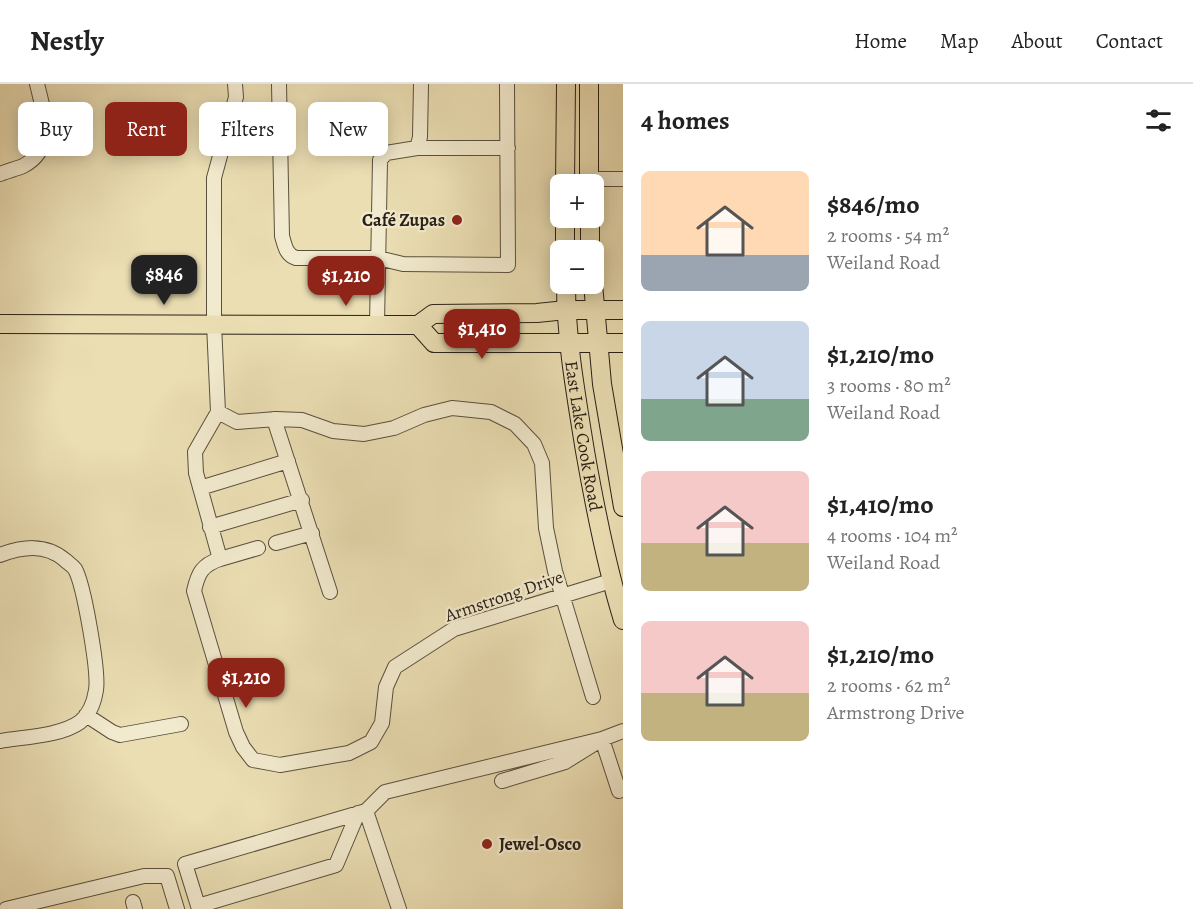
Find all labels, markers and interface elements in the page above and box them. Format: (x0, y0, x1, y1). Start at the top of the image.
text: Nestly (30, 22, 104, 60)
text: Home (854, 27, 907, 55)
text: Map (940, 27, 978, 55)
text: About (1011, 27, 1063, 55)
text: Contact (1096, 27, 1163, 55)
chip: Buy (18, 102, 93, 156)
chip: Rent (105, 102, 187, 156)
chip: Filters (199, 102, 296, 156)
chip: New (308, 102, 388, 156)
text: 4 homes (641, 103, 730, 138)
icon: filters (1142, 104, 1175, 137)
map controls (550, 174, 604, 294)
button: + (550, 174, 604, 228)
text: $846/mo (827, 187, 920, 222)
icon: home (689, 195, 761, 267)
place label: Café Zupas (362, 208, 445, 232)
marker: Café Zupas (450, 213, 464, 227)
text: 2 rooms · 54 m² (827, 222, 949, 249)
button: − (550, 240, 604, 294)
text: Weiland Road (827, 249, 940, 276)
pin: $846 (128, 255, 200, 306)
pin: $1,210 (297, 256, 395, 307)
text: $846 (145, 261, 183, 288)
text: $1,210 (322, 262, 370, 289)
pin: $1,410 (433, 309, 531, 360)
text: $1,410 (458, 315, 506, 342)
text: $1,210/mo (827, 337, 934, 372)
icon: home (689, 345, 761, 417)
street label: East Lake Cook Road (559, 359, 608, 513)
text: 3 rooms · 80 m² (827, 372, 951, 399)
text: Weiland Road (827, 399, 940, 426)
text: $1,410/mo (827, 487, 934, 522)
icon: home (689, 495, 761, 567)
text: 4 rooms · 104 m² (827, 522, 958, 549)
text: Weiland Road (827, 549, 940, 576)
street label: Armstrong Drive (441, 565, 566, 628)
text: $1,210/mo (827, 637, 934, 672)
icon: home (689, 645, 761, 717)
pin: $1,210 (197, 658, 295, 709)
text: $1,210 (222, 664, 270, 691)
text: 2 rooms · 62 m² (827, 672, 950, 699)
text: Armstrong Drive (827, 699, 964, 726)
place label: Jewel-Osco (499, 832, 581, 856)
marker: Jewel-Osco (480, 837, 494, 851)

